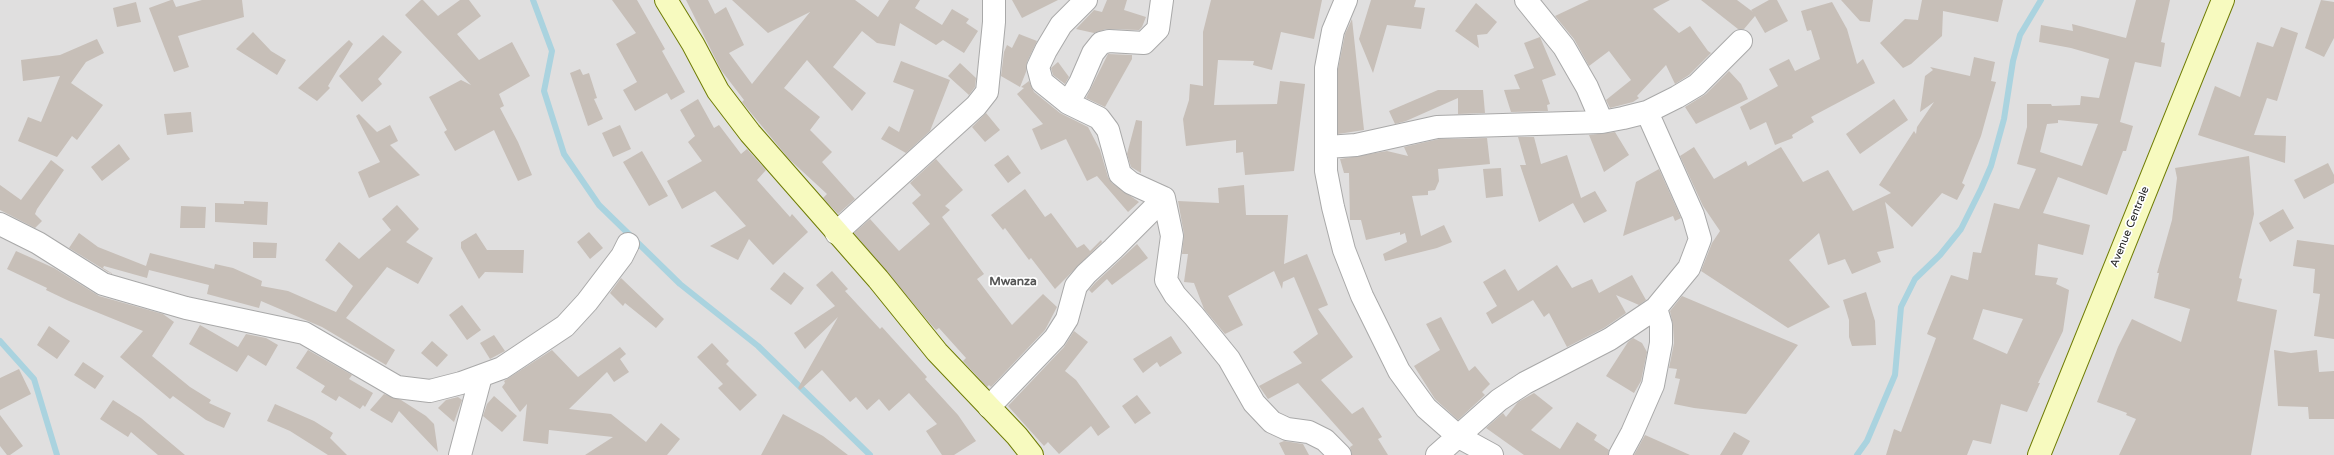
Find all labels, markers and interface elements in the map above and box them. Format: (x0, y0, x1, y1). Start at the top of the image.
street label: Avenue Centrale (2108, 185, 2152, 269)
district label: Mwanza (989, 275, 1037, 289)

